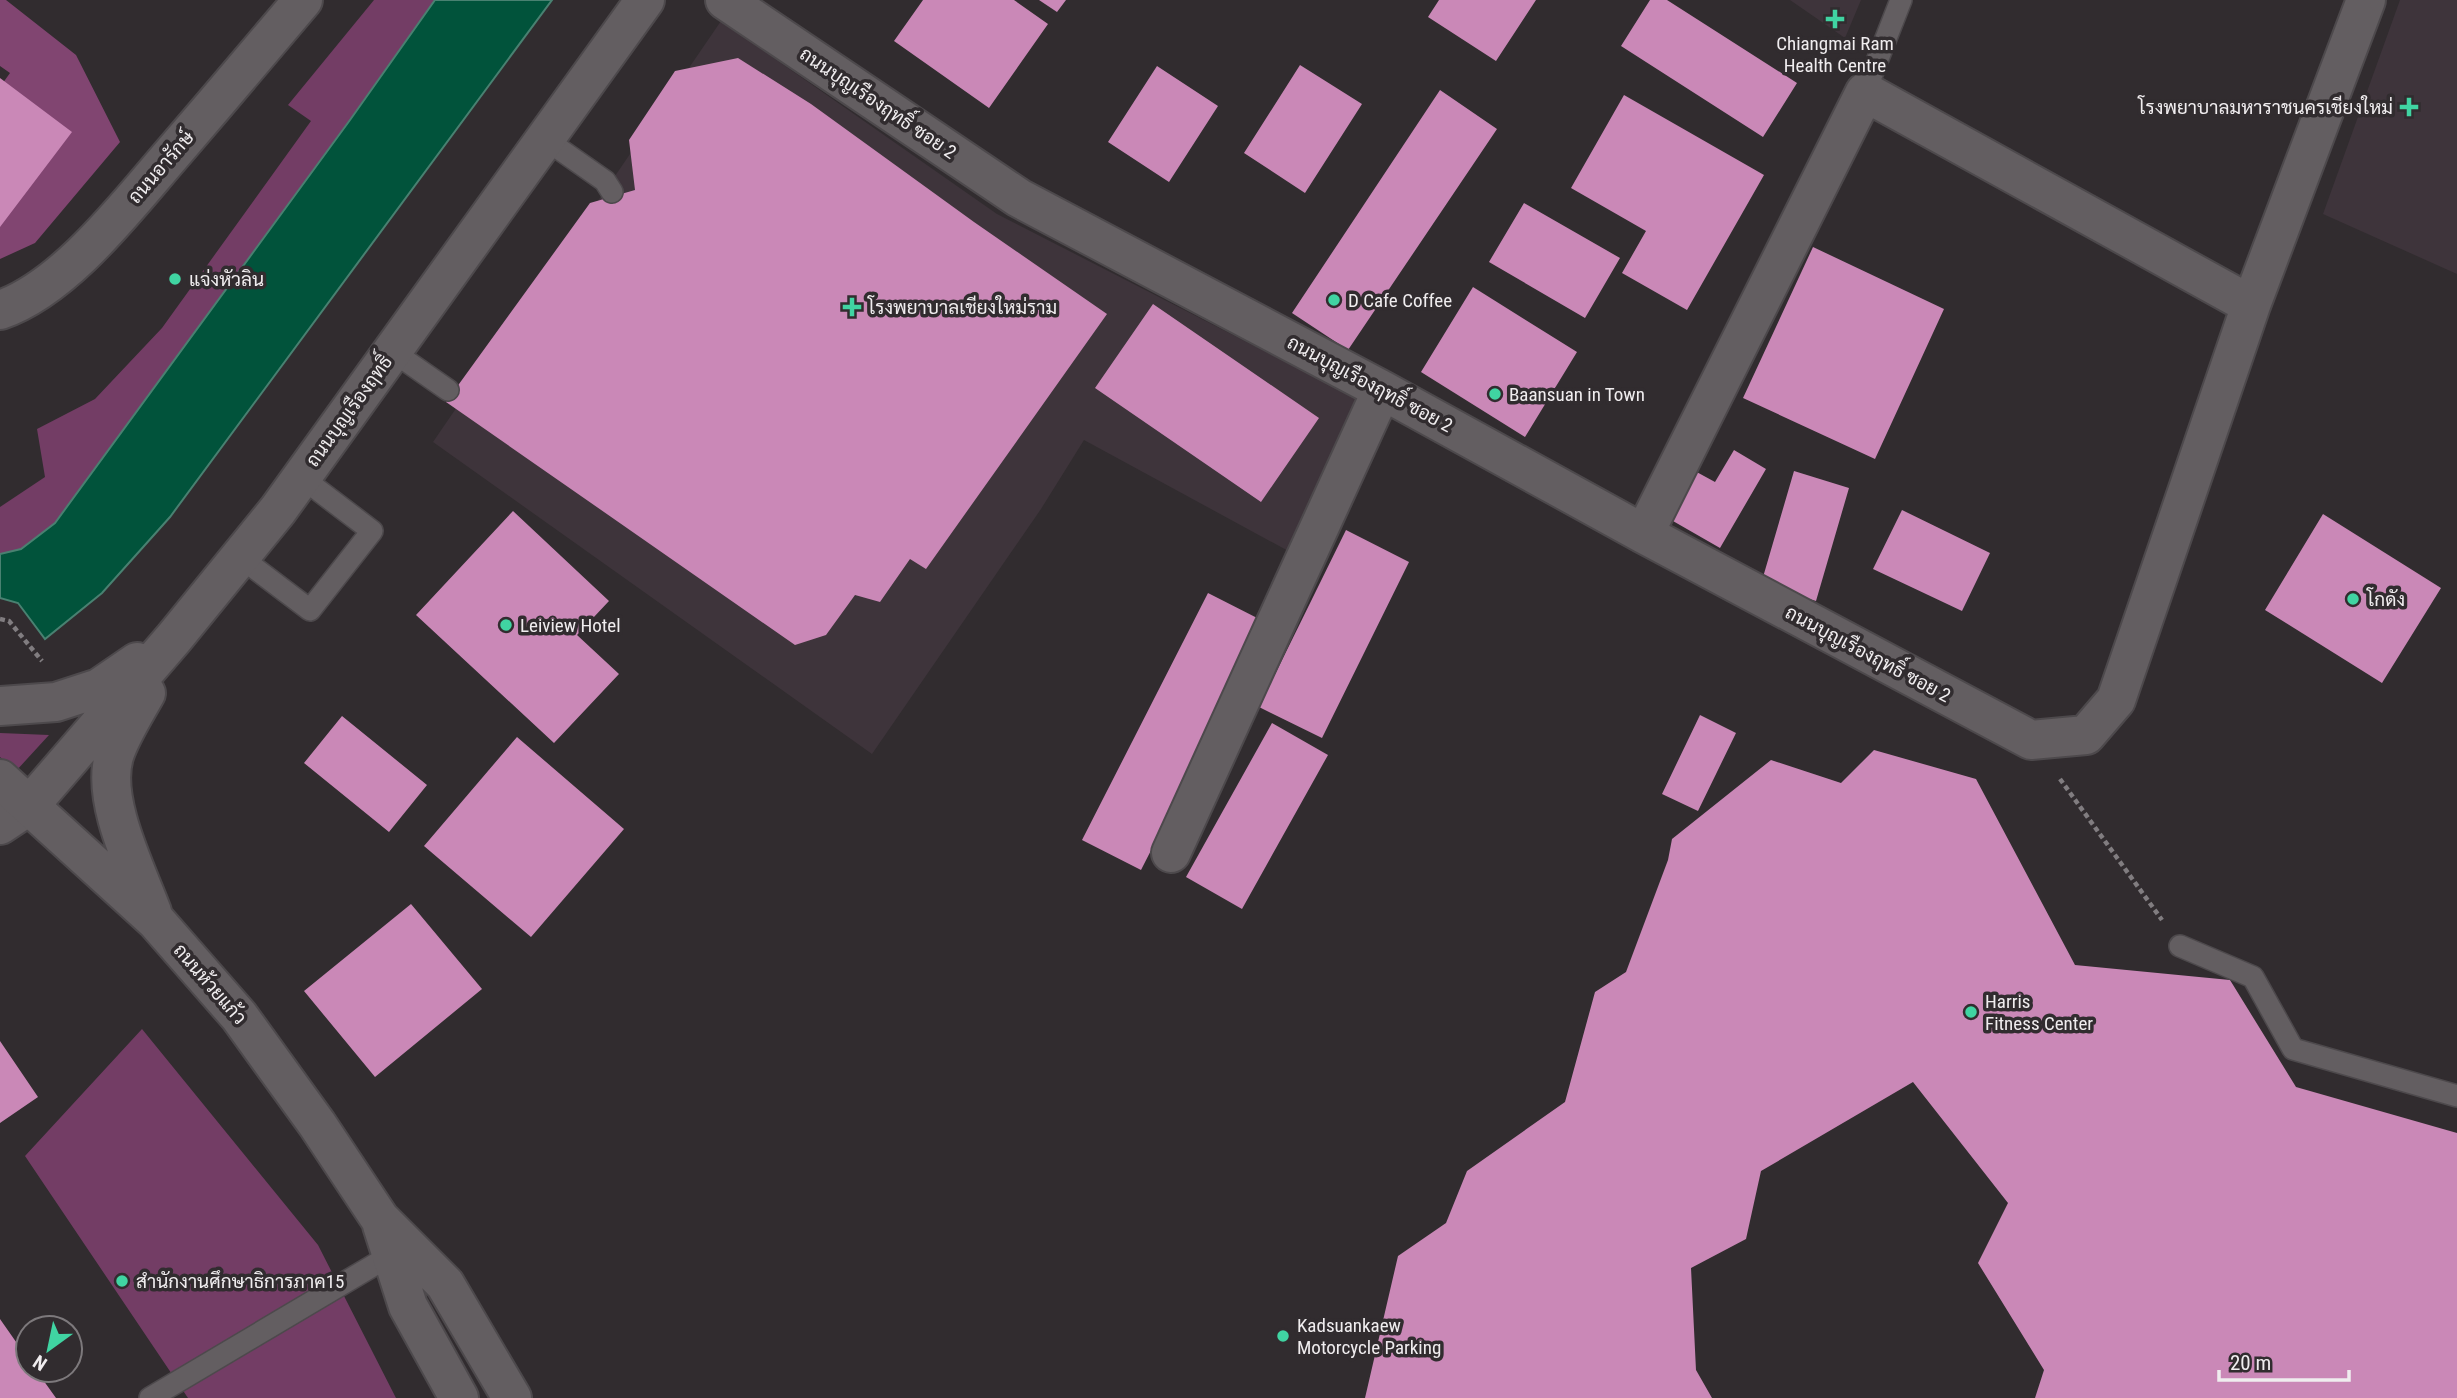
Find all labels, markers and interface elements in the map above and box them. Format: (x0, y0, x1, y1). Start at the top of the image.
marker: Chiangmai Ram Health Centre (1825, 9, 1845, 29)
place label: Chiangmai Ram Health Centre (1776, 32, 1894, 77)
street label: ถนนบุญเรืองฤทธิ์ ซอย 2 (795, 36, 965, 165)
place label: โรงพยาบาลมหาราชนครเชียงใหม่ (2137, 95, 2393, 119)
marker: โรงพยาบาลมหาราชนครเชียงใหม่ (2399, 97, 2419, 117)
street label: ถนนอารักษ์ (122, 125, 199, 208)
place label: แจ่งหัวลิน (189, 268, 264, 291)
marker: แจ่งหัวลิน (167, 271, 183, 287)
place label: D Cafe Coffee (1348, 289, 1452, 312)
marker: D Cafe Coffee (1326, 292, 1342, 308)
place label: โรงพยาบาลเชียงใหม่ราม (867, 295, 1057, 319)
marker: โรงพยาบาลเชียงใหม่ราม (842, 297, 862, 317)
street label: ถนนบุญเรืองฤทธิ์ ซอย 2 (1283, 324, 1460, 438)
street label: ถนนบุญเรืองฤทธิ์ (295, 347, 398, 472)
place label: Baansuan in Town (1509, 383, 1645, 406)
marker: Baansuan in Town (1487, 386, 1503, 402)
place label: โกดัง (2366, 587, 2405, 611)
marker: โกดัง (2345, 591, 2361, 607)
street label: ถนนบุญเรืองฤทธิ์ ซอย 2 (1781, 594, 1958, 708)
place label: Leiview Hotel (520, 614, 621, 637)
marker: Leiview Hotel (498, 617, 514, 633)
street label: ถนนห้วยแก้ว (169, 939, 251, 1029)
place label: Harris Fitness Center (1985, 990, 2093, 1035)
marker: Harris Fitness Center (1963, 1004, 1979, 1020)
place label: สำนักงานศึกษาธิการภาค15 (136, 1270, 344, 1293)
marker: สำนักงานศึกษาธิการภาค15 (114, 1273, 130, 1289)
north arrow (14, 1314, 84, 1384)
place label: Kadsuankaew Motorcycle Parking (1297, 1314, 1441, 1359)
marker: Kadsuankaew Motorcycle Parking (1275, 1328, 1291, 1344)
scale bar (2219, 1338, 2348, 1382)
text: N (29, 1350, 51, 1376)
text: 20 m (2230, 1351, 2271, 1375)

